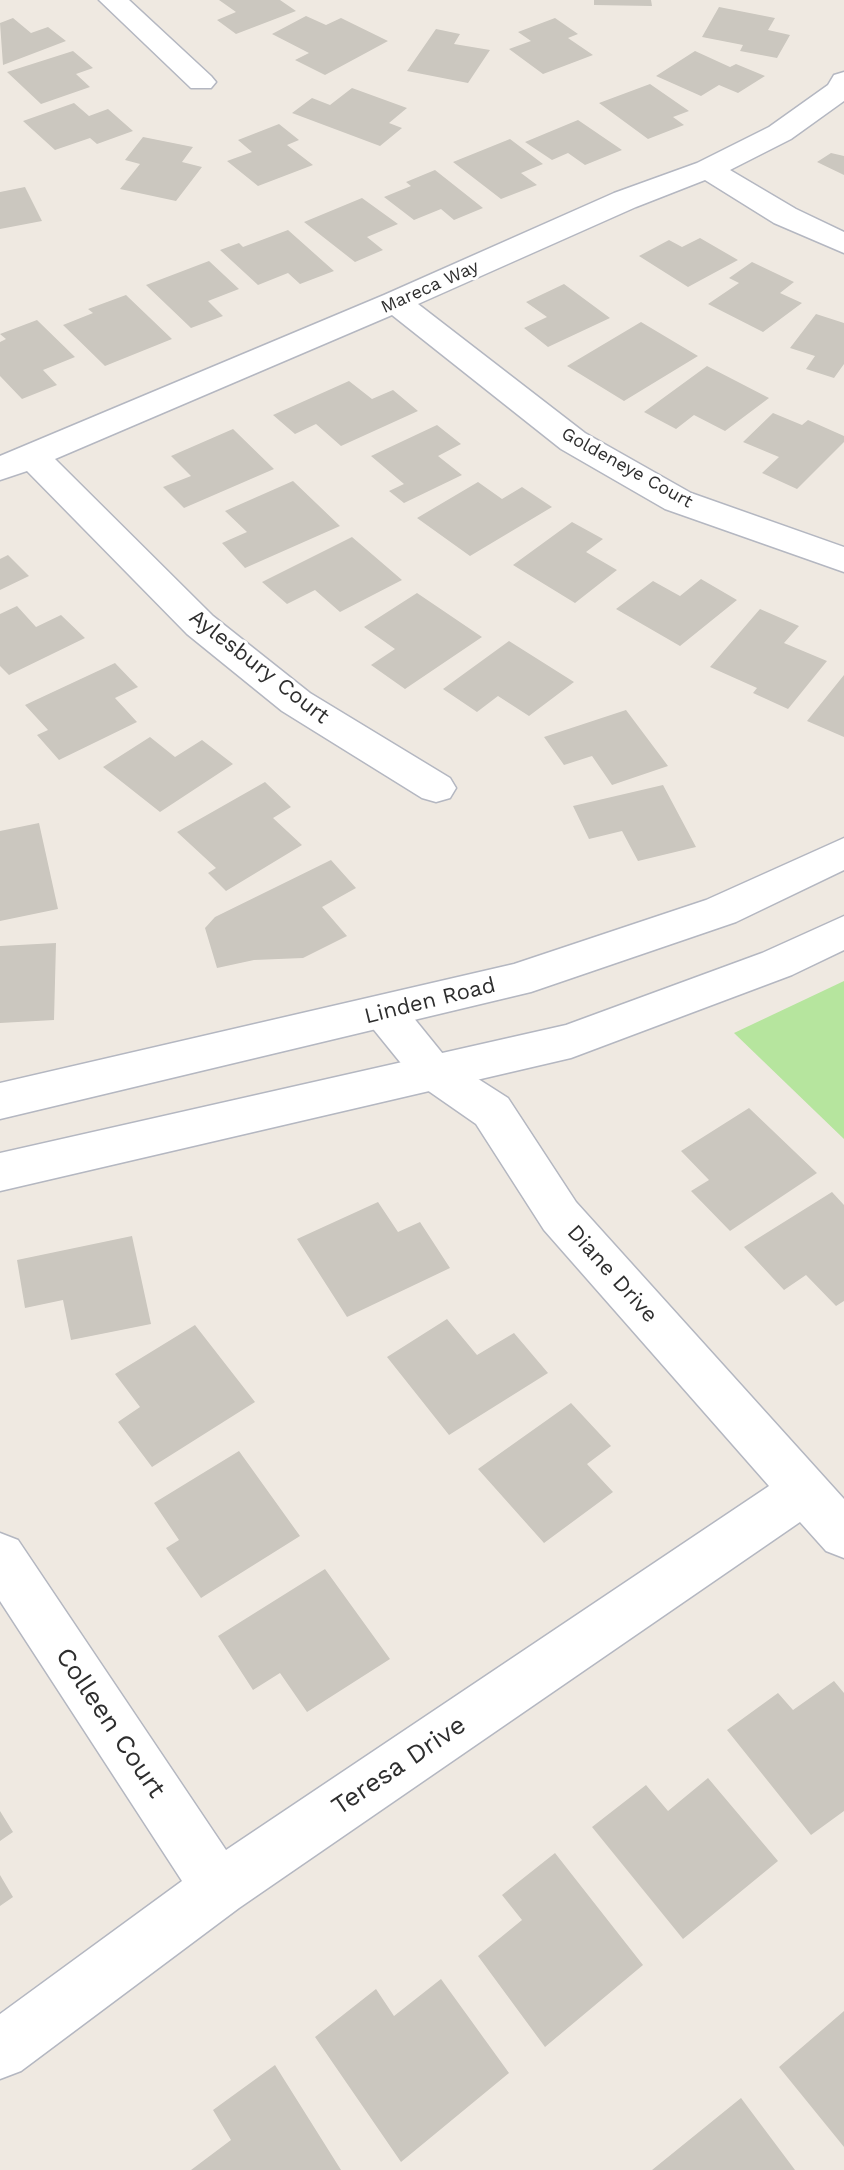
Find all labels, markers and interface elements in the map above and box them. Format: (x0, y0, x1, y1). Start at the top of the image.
street label: Mareca Way (378, 256, 482, 318)
street label: Goldeneye Court (558, 423, 696, 513)
street label: Aylesbury Court (184, 604, 334, 730)
street label: Linden Road (362, 972, 498, 1030)
street label: Diane Drive (561, 1220, 663, 1328)
street label: Colleen Court (48, 1642, 172, 1804)
street label: Teresa Drive (326, 1710, 472, 1822)

